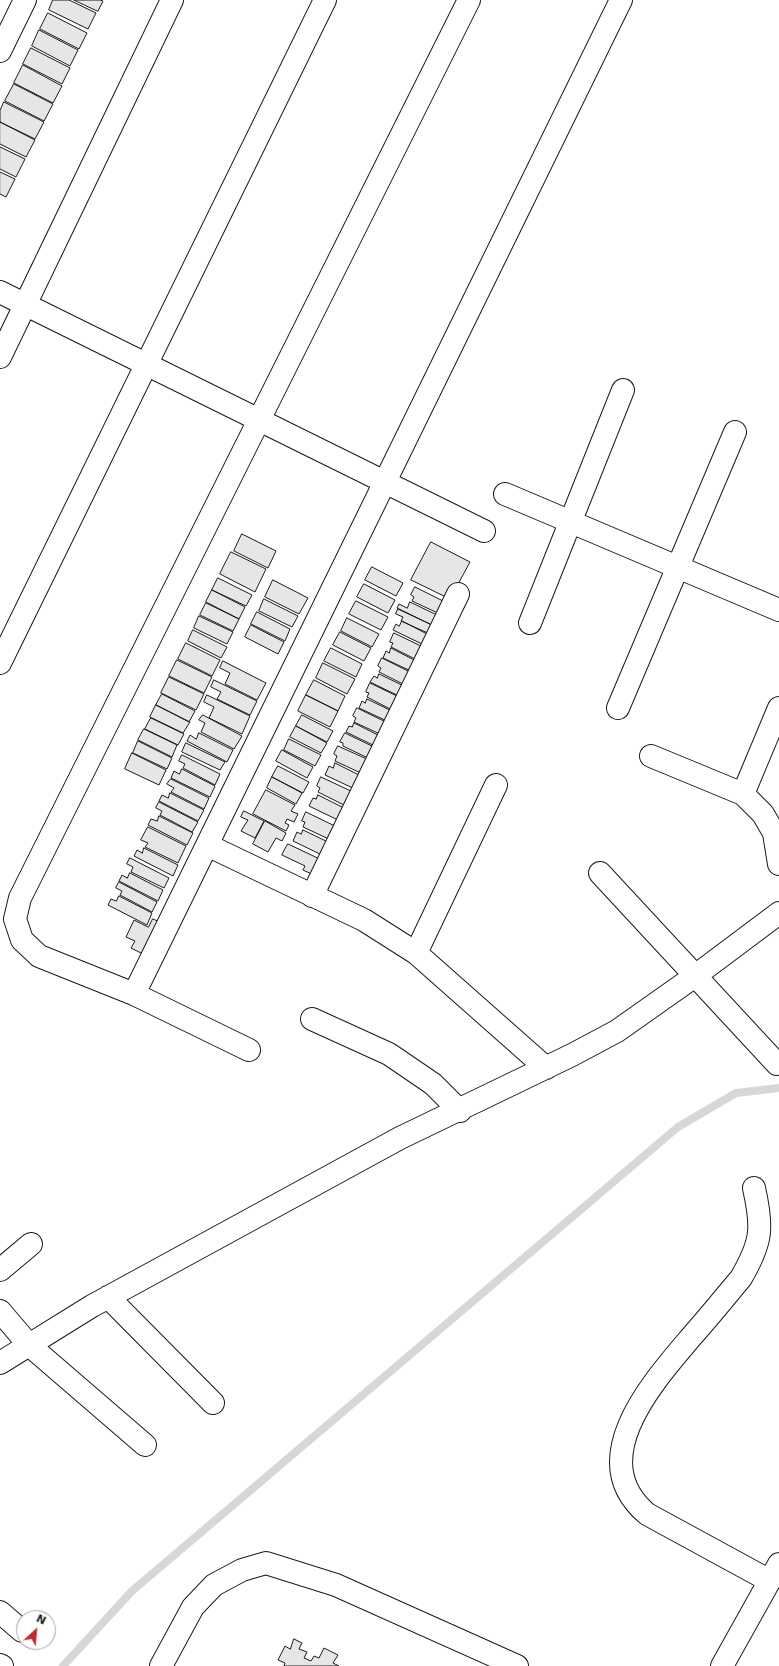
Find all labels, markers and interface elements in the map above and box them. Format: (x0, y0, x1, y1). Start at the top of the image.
north arrow (16, 1610, 56, 1650)
text: N (34, 1612, 48, 1628)

